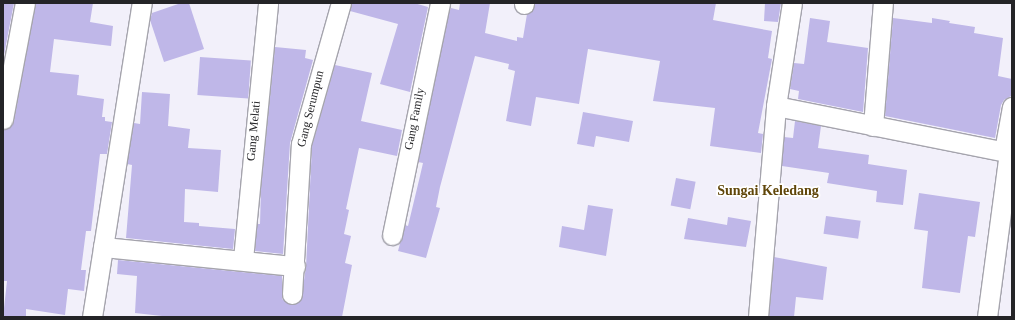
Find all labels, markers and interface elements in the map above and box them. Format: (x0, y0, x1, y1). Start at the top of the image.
street label: Gang Serumpun (295, 69, 327, 149)
street label: Gang Family (402, 87, 428, 151)
street label: Gang Melati (244, 100, 264, 162)
district label: Sungai Keledang (717, 183, 819, 199)

